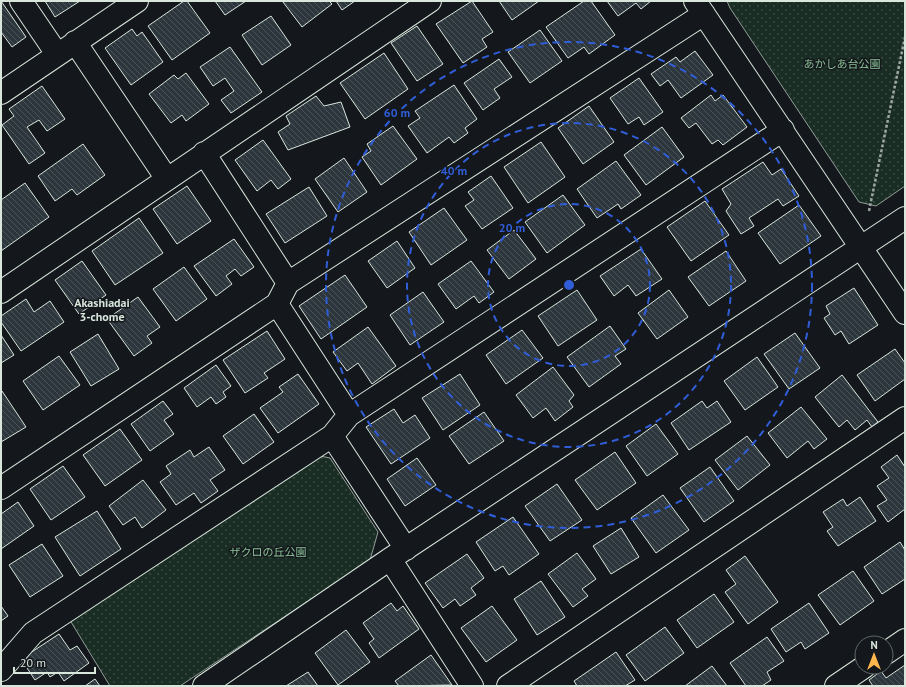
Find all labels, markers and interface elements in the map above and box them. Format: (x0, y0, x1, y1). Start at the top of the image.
park label: あかしあ台公園 (804, 57, 881, 71)
text: 60 m (384, 105, 410, 120)
text: 40 m (441, 163, 467, 178)
text: 20 m (499, 220, 525, 235)
centre of rings (562, 278, 576, 292)
district label: Akashiadai 3-chome (74, 295, 130, 324)
park label: ザクロの丘公園 (230, 545, 307, 559)
north arrow (854, 635, 894, 675)
text: N (870, 638, 878, 652)
scale bar (14, 649, 95, 675)
text: 20 m (20, 655, 46, 670)

